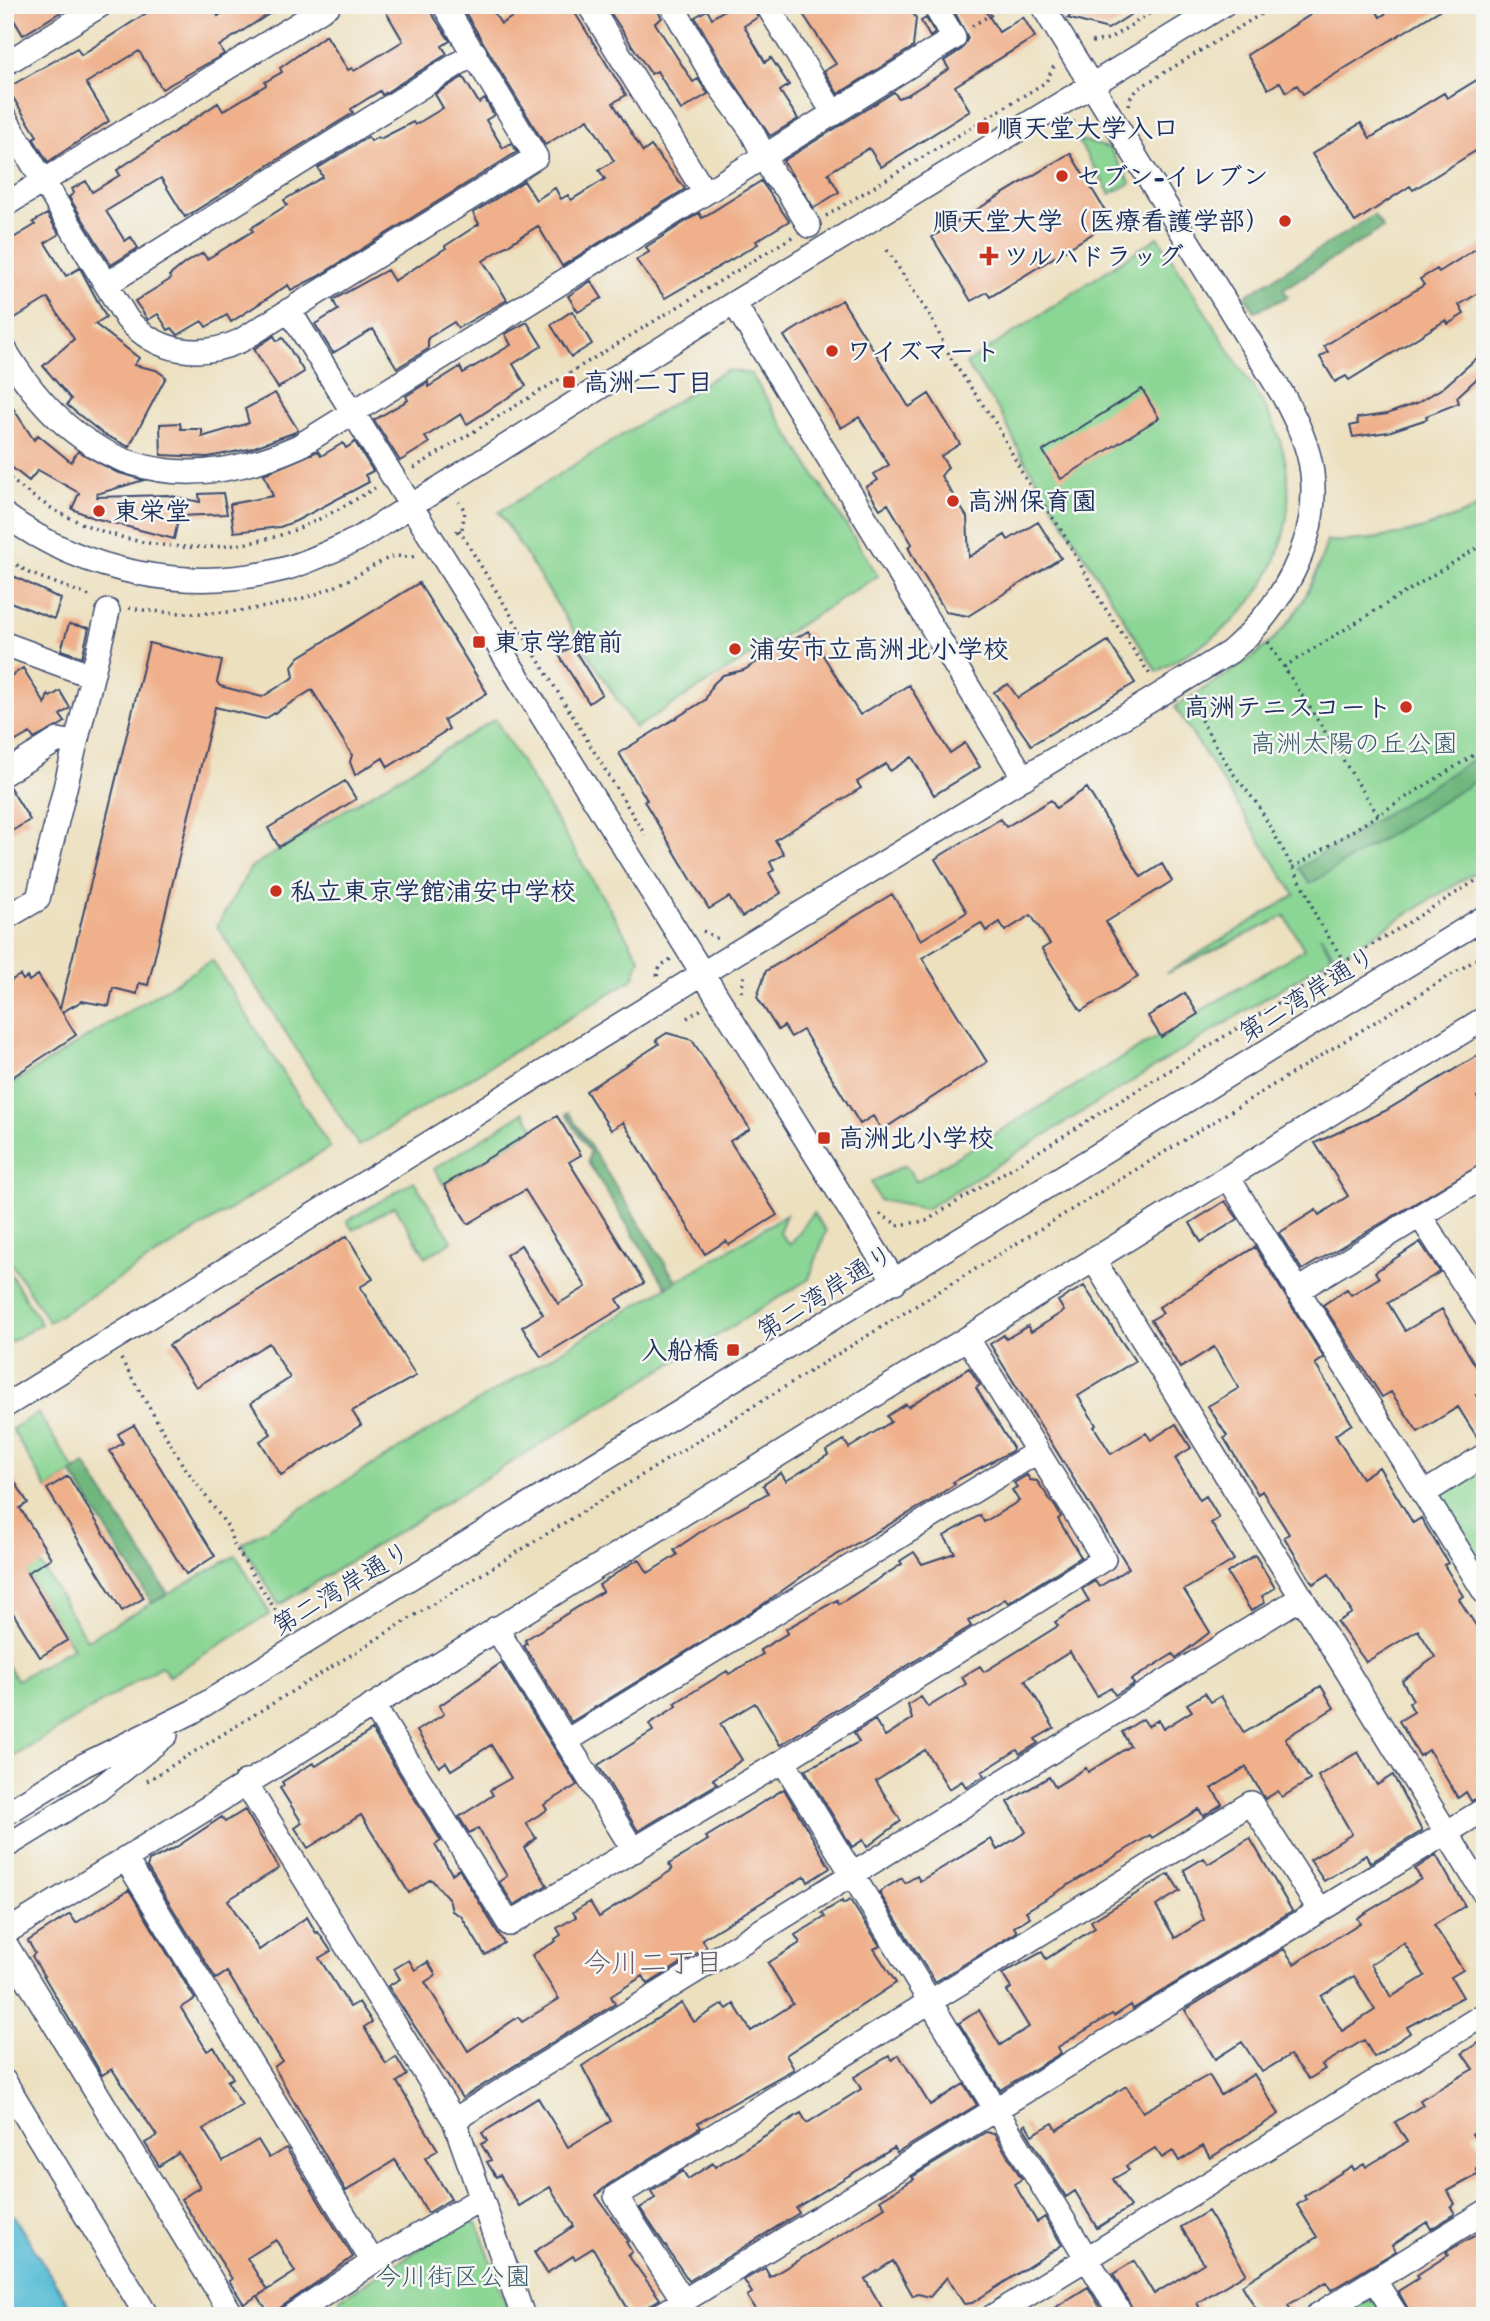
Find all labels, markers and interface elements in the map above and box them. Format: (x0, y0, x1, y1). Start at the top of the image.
place label: 順天堂大学入口 (997, 112, 1179, 144)
marker: 順天堂大学入口 (975, 120, 991, 136)
place label: セブン-イレブン (1076, 160, 1268, 192)
marker: セブン-イレブン (1054, 168, 1070, 184)
place label: 順天堂大学（医療看護学部） (933, 205, 1271, 237)
marker: 順天堂大学（医療看護学部） (1277, 213, 1293, 229)
place label: ツルハドラッグ (1003, 240, 1183, 272)
marker: ツルハドラッグ (981, 248, 997, 264)
place label: ワイズマート (846, 335, 1000, 367)
marker: ワイズマート (824, 343, 840, 359)
place label: 高洲二丁目 (583, 366, 713, 398)
marker: 高洲二丁目 (561, 374, 577, 390)
place label: 高洲保育園 (967, 485, 1097, 517)
marker: 高洲保育園 (945, 493, 961, 509)
place label: 東栄堂 (113, 495, 191, 527)
marker: 東栄堂 (91, 503, 107, 519)
place label: 東京学館前 (493, 626, 623, 658)
place label: 浦安市立高洲北小学校 (749, 633, 1009, 665)
marker: 東京学館前 (471, 634, 487, 650)
marker: 浦安市立高洲北小学校 (727, 641, 743, 657)
place label: 高洲テニスコート (1183, 691, 1392, 723)
marker: 高洲テニスコート (1398, 699, 1414, 715)
park label: 高洲太陽の丘公園 (1250, 727, 1458, 759)
place label: 私立東京学館浦安中学校 (290, 875, 576, 907)
marker: 私立東京学館浦安中学校 (268, 883, 284, 899)
street label: 第二湾岸通り (1232, 939, 1382, 1049)
place label: 高洲北小学校 (838, 1122, 994, 1154)
marker: 高洲北小学校 (816, 1130, 832, 1146)
street label: 第二湾岸通り (750, 1237, 900, 1347)
place label: 入船橋 (641, 1334, 719, 1366)
marker: 入船橋 (725, 1342, 741, 1358)
street label: 第二湾岸通り (266, 1534, 416, 1642)
district label: 今川二丁目 (583, 1945, 723, 1979)
park label: 今川街区公園 (375, 2260, 531, 2292)

